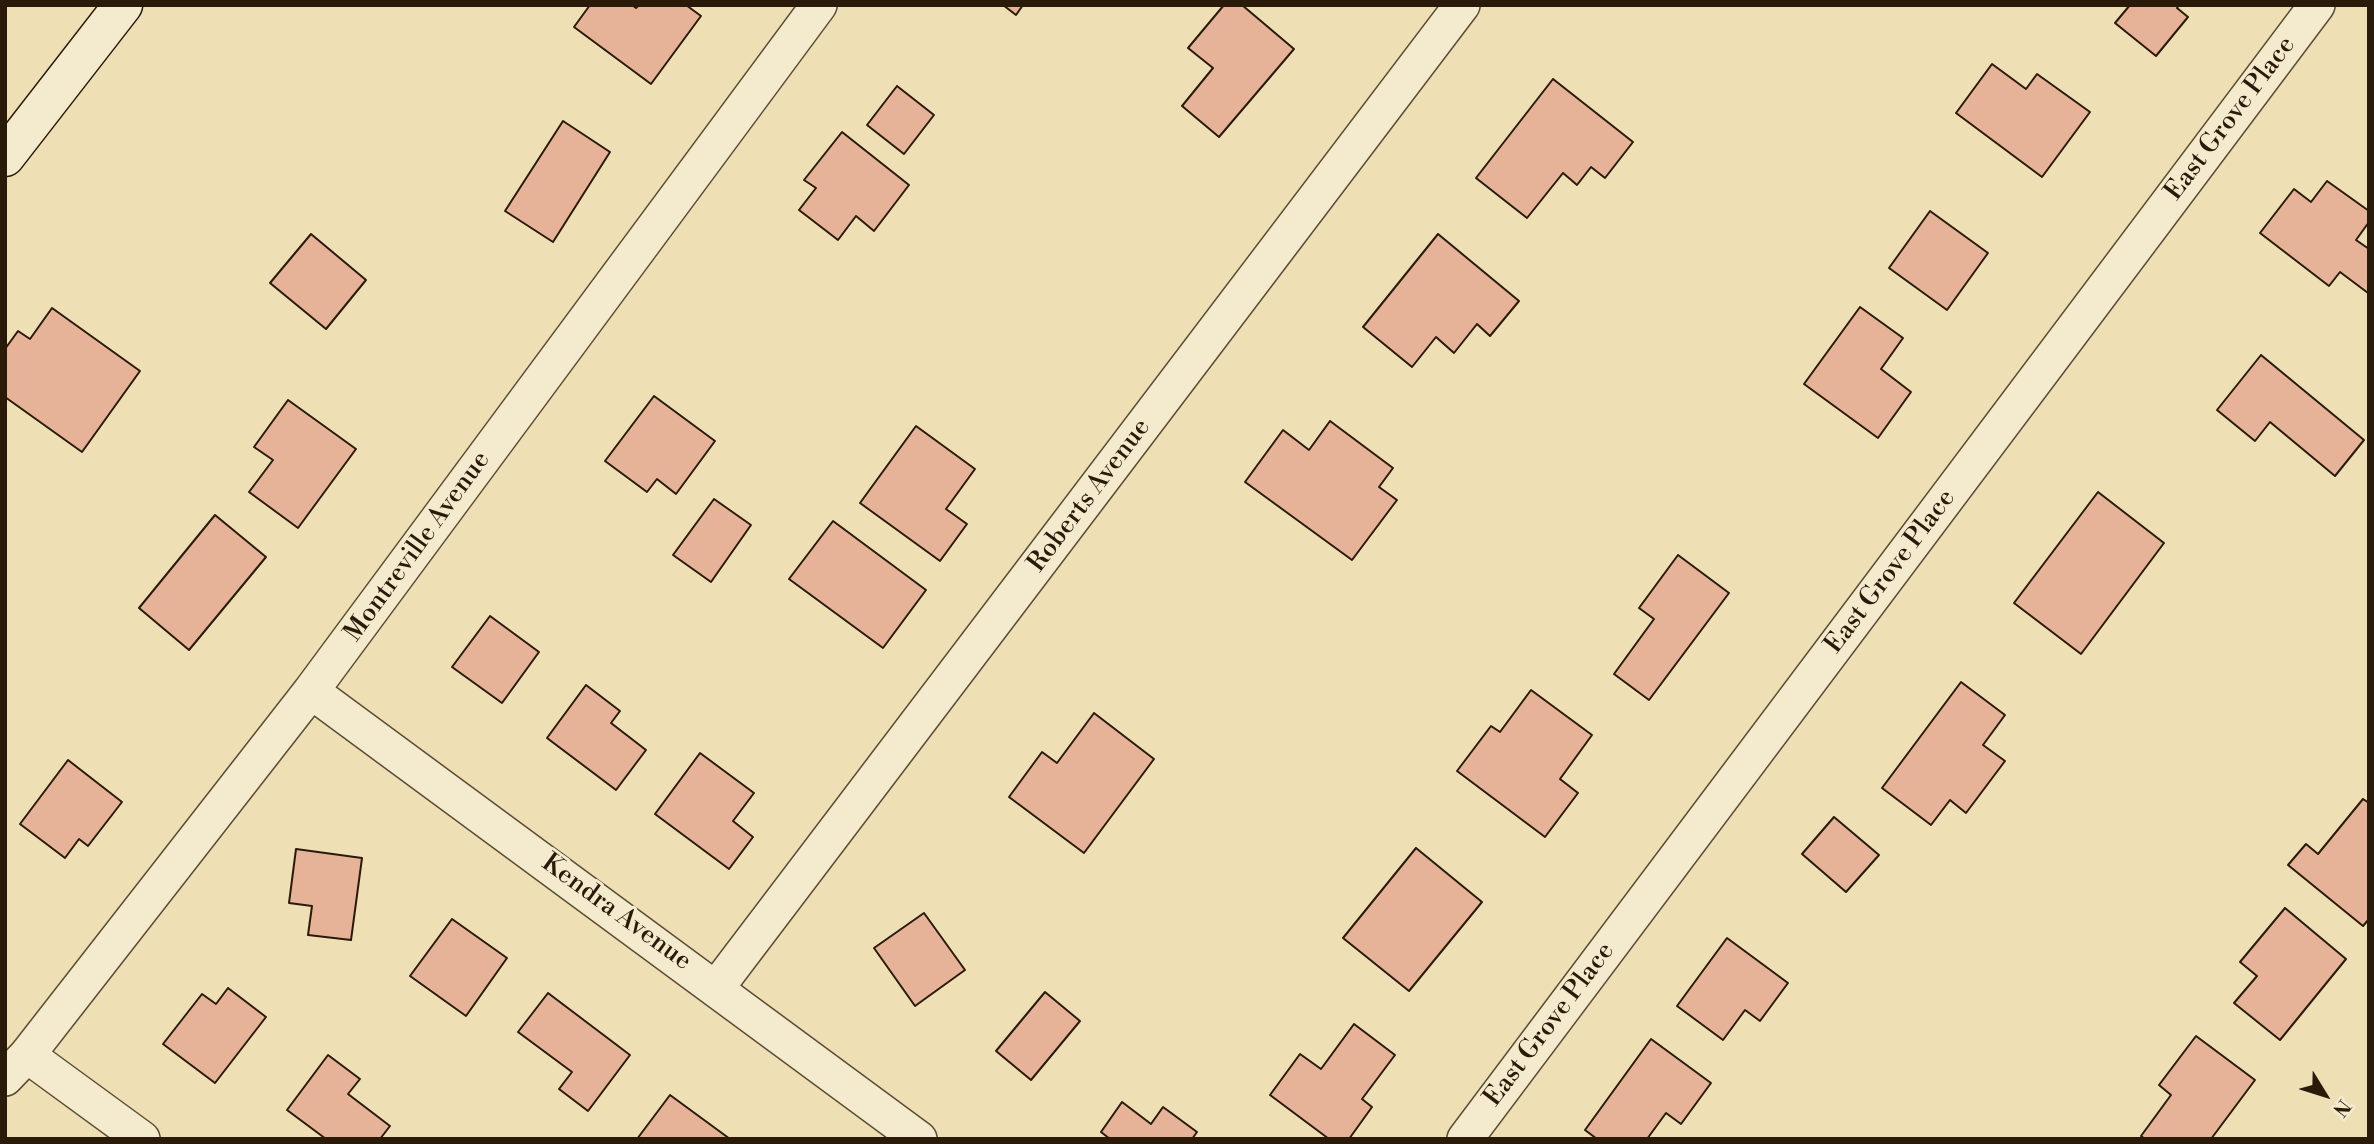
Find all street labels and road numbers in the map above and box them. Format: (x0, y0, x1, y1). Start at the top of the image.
street label: East Grove Place (2159, 31, 2303, 207)
street label: Roberts Avenue (1022, 413, 1158, 579)
street label: Montreville Avenue (339, 446, 497, 648)
street label: East Grove Place (1819, 484, 1963, 660)
street label: Kendra Avenue (535, 848, 697, 978)
street label: East Grove Place (1478, 937, 1622, 1113)

